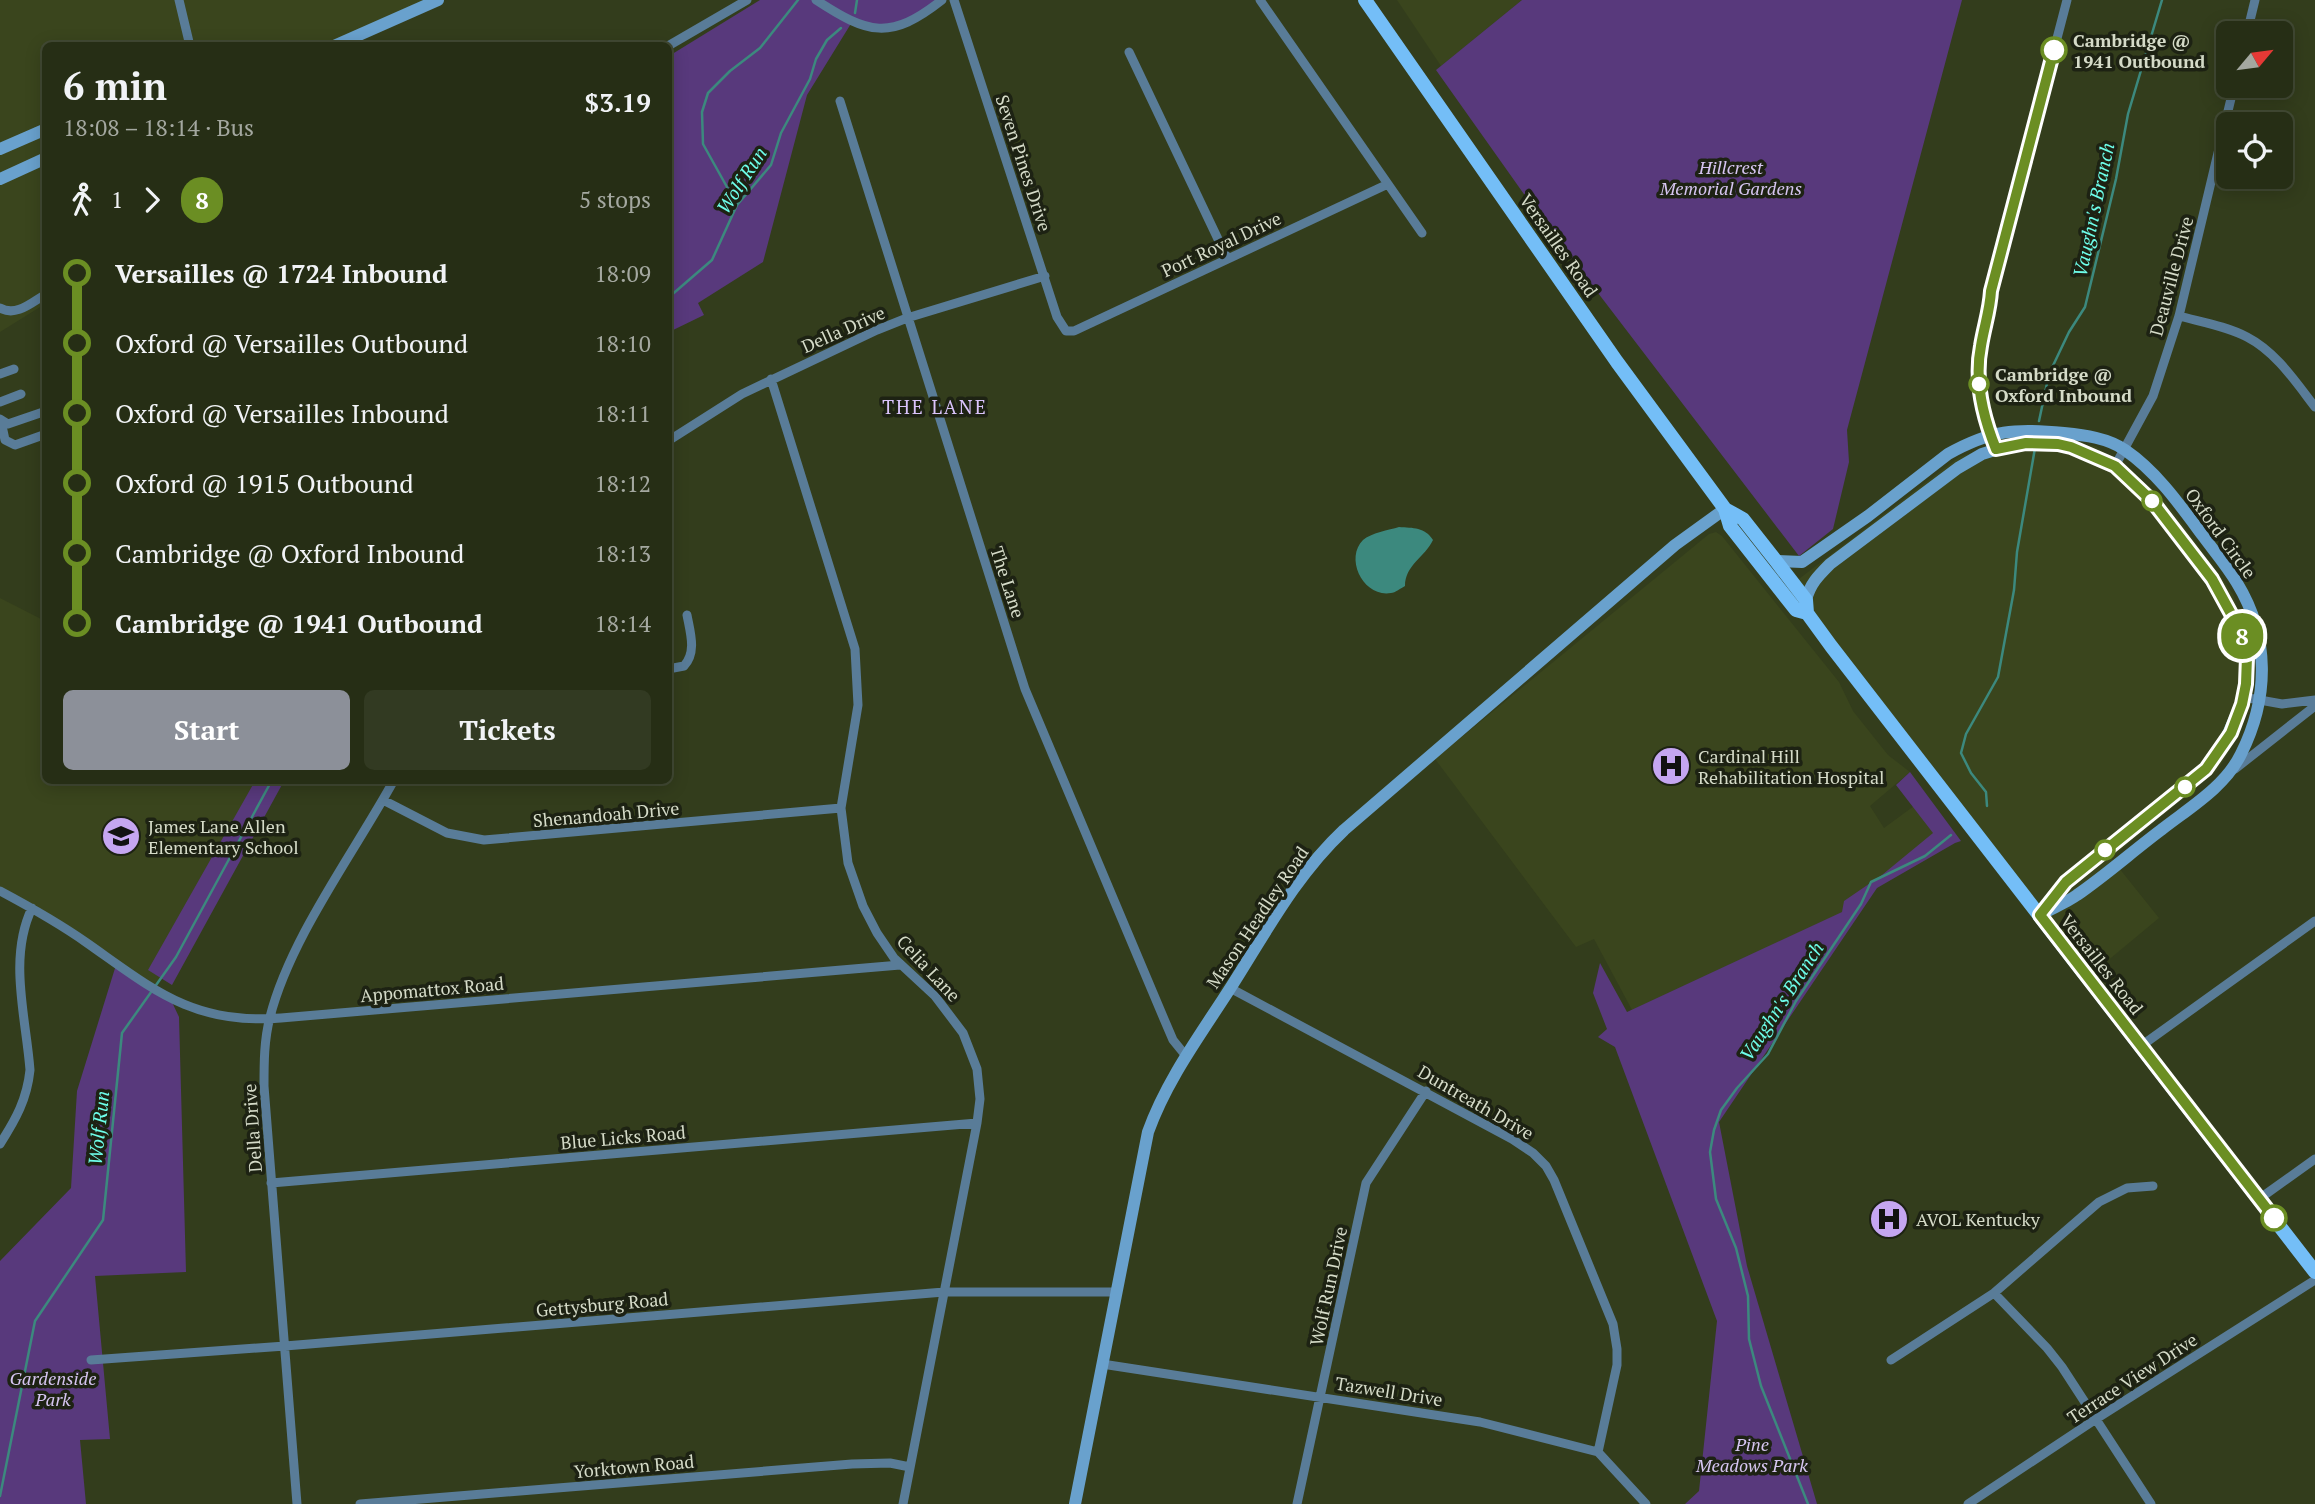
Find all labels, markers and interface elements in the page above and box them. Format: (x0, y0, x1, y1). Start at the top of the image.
north arrow (2216, 21, 2292, 98)
map controls (2216, 21, 2293, 189)
place label: Cambridge @ 1941 Outbound (2073, 28, 2206, 73)
marker: Cambridge @ 1941 Outbound (2041, 37, 2067, 63)
text: 6 min (63, 61, 167, 111)
text: $3.19 (585, 85, 651, 119)
street label: Seven Pines Drive (991, 92, 1057, 234)
text: 18:08 – 18:14 · Bus (63, 112, 254, 143)
button: locate (2216, 112, 2293, 189)
water label: Vaughn's Branch (2067, 140, 2119, 280)
water label: Wolf Run (710, 142, 772, 218)
park label: Hillcrest Memorial Gardens (1659, 155, 1802, 200)
icon: walk (63, 181, 101, 219)
icon: forward (133, 181, 171, 219)
text: 1 (111, 184, 123, 215)
text: 8 (195, 184, 209, 216)
text: 5 stops (579, 184, 651, 215)
street label: Versailles Road (1514, 188, 1604, 302)
street label: Port Royal Drive (1157, 206, 1285, 282)
street label: Deauville Drive (2143, 214, 2199, 338)
text: Versailles @ 1724 Inbound (115, 256, 448, 290)
text: 18:09 (594, 258, 651, 289)
street label: Della Drive (797, 300, 889, 358)
text: Oxford @ Versailles Outbound (115, 326, 468, 360)
text: 18:10 (594, 328, 651, 359)
place label: Cambridge @ Oxford Inbound (1995, 362, 2132, 407)
marker: Cambridge @ Oxford Inbound (1969, 374, 1989, 394)
district label: THE LANE (882, 394, 988, 419)
text: Oxford @ Versailles Inbound (115, 396, 449, 430)
text: 18:11 (594, 398, 651, 429)
text: Oxford @ 1915 Outbound (115, 466, 414, 500)
text: 18:12 (594, 468, 651, 499)
street label: Oxford Circle (2180, 483, 2262, 583)
unlabelled marker (2142, 491, 2162, 511)
text: Cambridge @ Oxford Inbound (115, 536, 465, 570)
text: 18:13 (594, 538, 651, 569)
street label: The Lane (985, 543, 1031, 621)
text: Cambridge @ 1941 Outbound (115, 606, 483, 640)
text: 18:14 (594, 608, 651, 639)
line badge: 8 (2219, 613, 2265, 659)
text: 8 (2235, 620, 2249, 652)
button: Start (63, 690, 350, 770)
button: Tickets (364, 690, 651, 770)
place label: Cardinal Hill Rehabilitation Hospital (1698, 744, 1884, 789)
hospital icon: Cardinal Hill Rehabilitation Hospital (1650, 745, 1692, 787)
unlabelled marker (2175, 777, 2195, 797)
street label: Shenandoah Drive (532, 796, 680, 832)
place label: James Lane Allen Elementary School (148, 814, 299, 859)
school or university icon: James Lane Allen Elementary School (100, 815, 142, 857)
unlabelled marker (2095, 840, 2115, 860)
street label: Mason Headley Road (1200, 841, 1314, 993)
street label: Versailles Road (2055, 909, 2149, 1019)
street label: Celia Lane (892, 929, 966, 1007)
water label: Vaughn's Branch (1733, 937, 1829, 1065)
street label: Appomattox Road (359, 971, 505, 1007)
street label: Duntreath Drive (1414, 1059, 1538, 1145)
street label: Della Drive (237, 1083, 267, 1173)
water label: Wolf Run (82, 1090, 114, 1166)
street label: Blue Licks Road (559, 1120, 687, 1154)
hospital icon: AVOL Kentucky (1868, 1198, 1910, 1240)
unlabelled marker (2261, 1205, 2287, 1231)
place label: AVOL Kentucky (1916, 1207, 2041, 1231)
street label: Wolf Run Drive (1304, 1224, 1352, 1348)
street label: Gettysburg Road (535, 1286, 669, 1322)
street label: Terrace View Drive (2063, 1327, 2201, 1429)
park label: Gardenside Park (10, 1366, 96, 1411)
street label: Tazwell Drive (1334, 1371, 1444, 1411)
park label: Pine Meadows Park (1695, 1432, 1808, 1477)
street label: Yorktown Road (573, 1449, 695, 1483)

